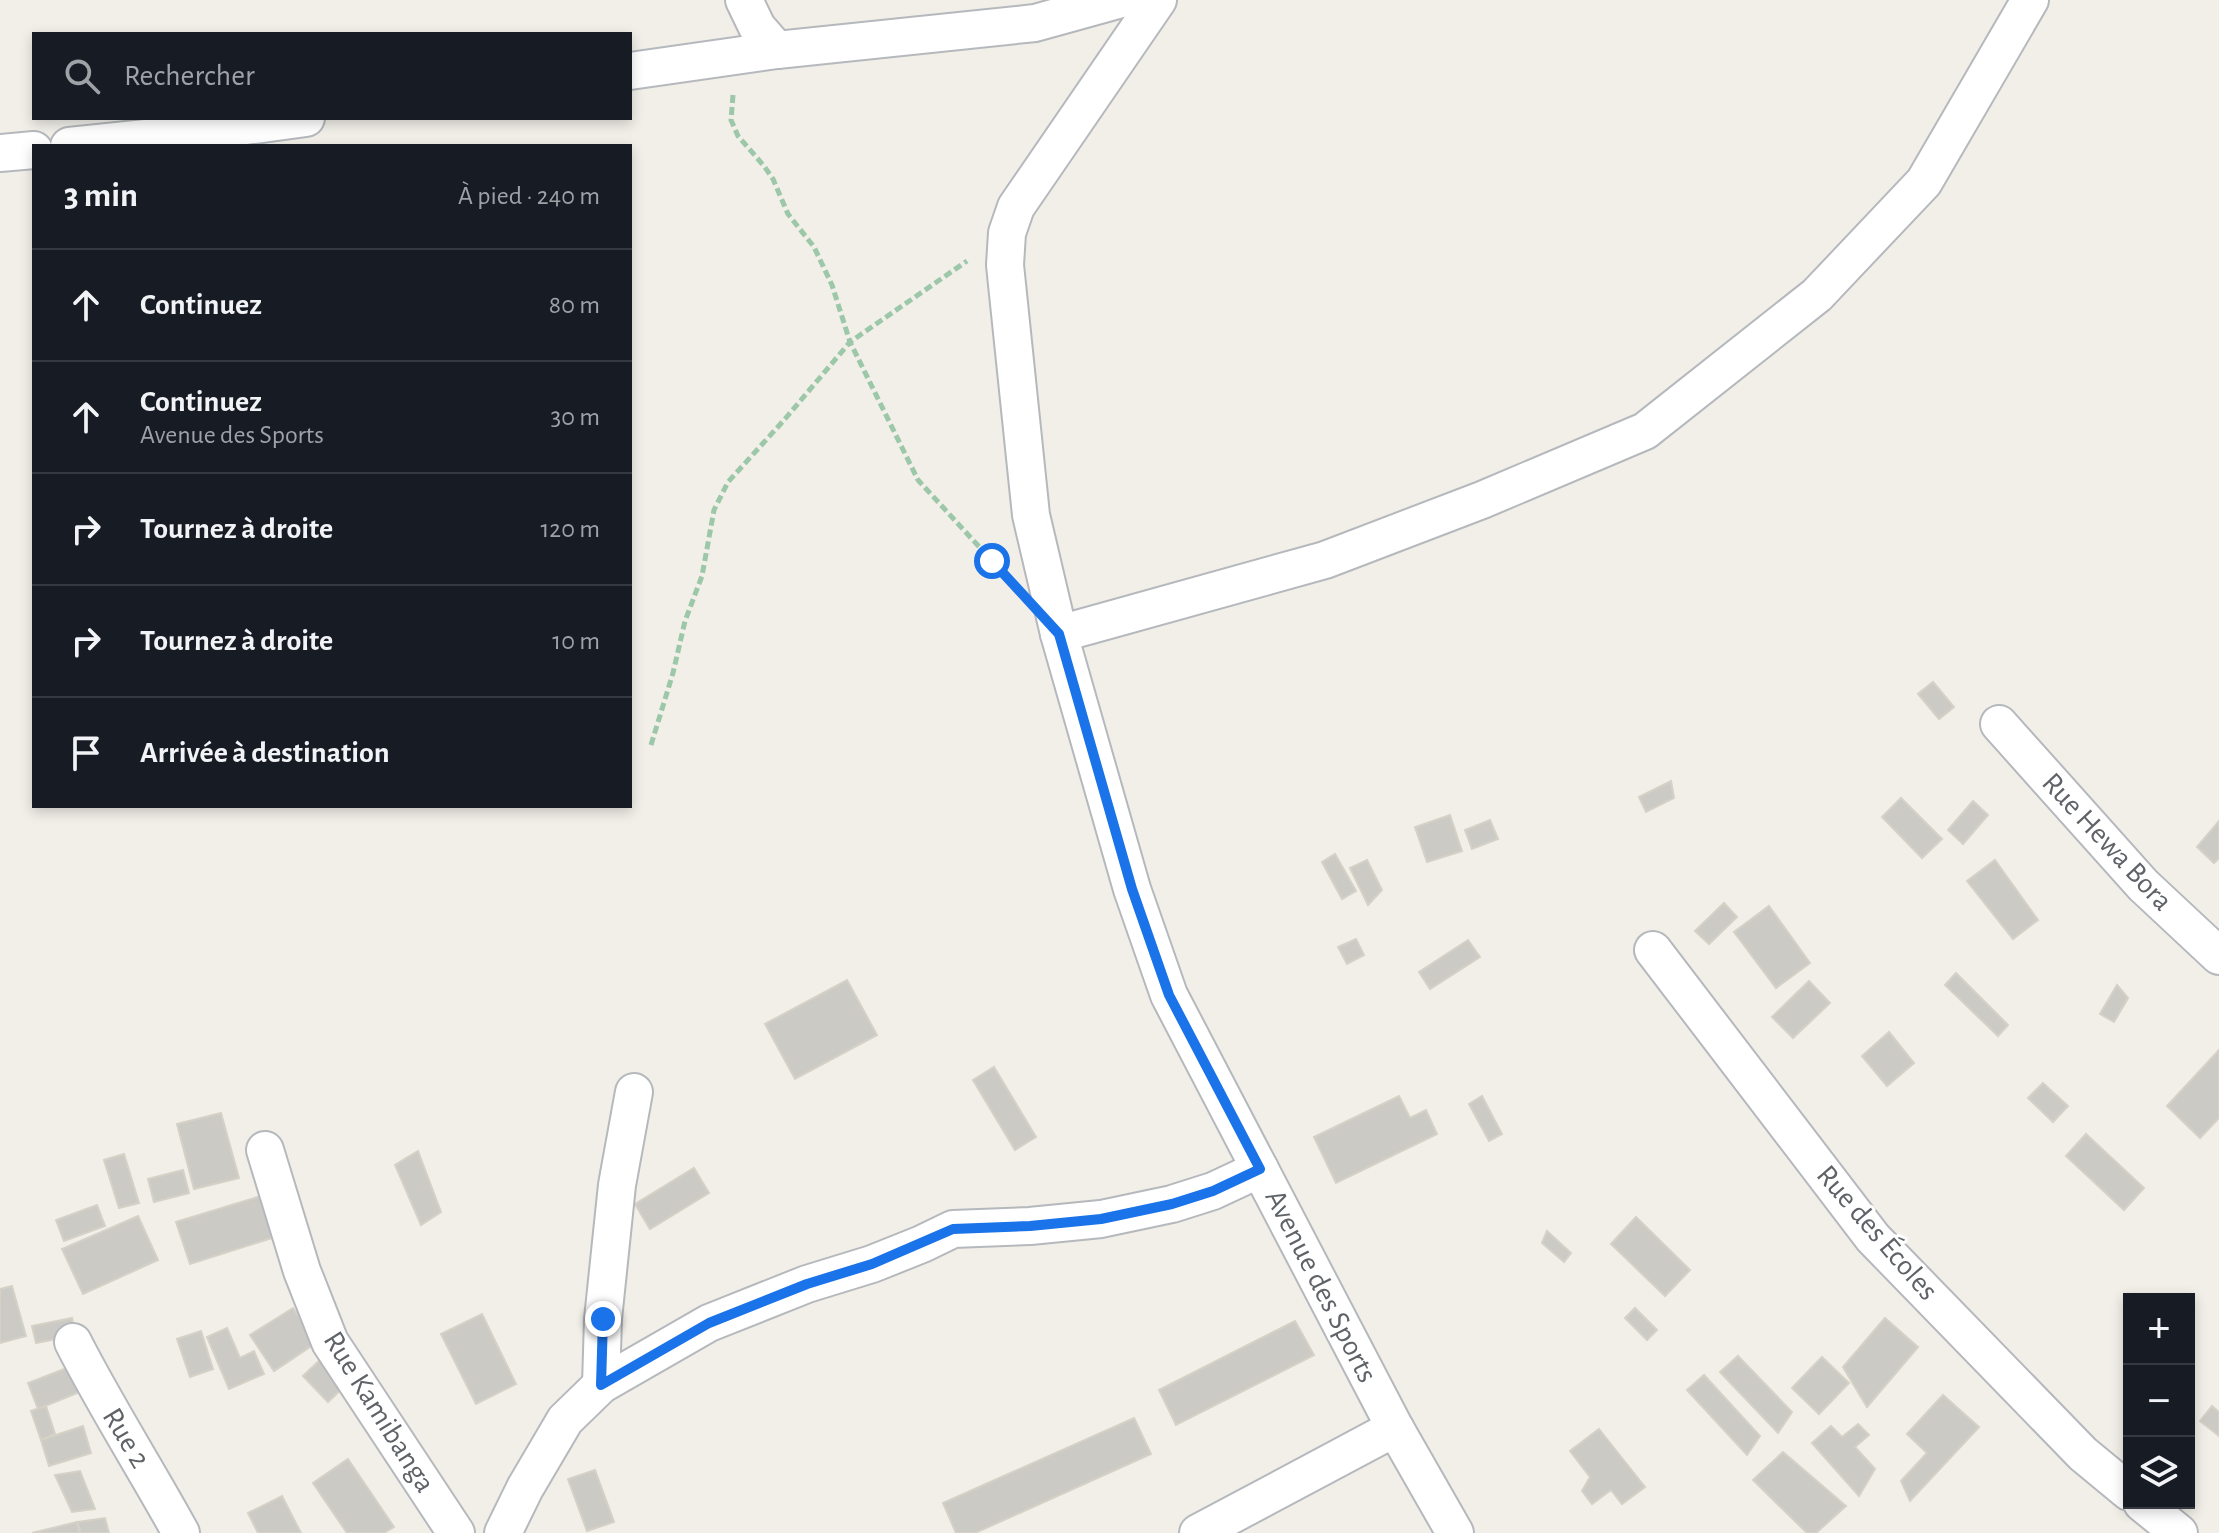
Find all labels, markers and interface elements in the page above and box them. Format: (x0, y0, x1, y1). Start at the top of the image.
search box (32, 32, 632, 120)
icon: search (60, 54, 104, 98)
text: Rechercher (124, 61, 255, 91)
text: 3 min (64, 179, 138, 213)
text: À pied · 240 m (458, 183, 600, 209)
icon: ahead (64, 283, 108, 327)
text: Continuez (140, 290, 262, 320)
text: 80 m (549, 292, 600, 318)
text: Continuez (140, 387, 262, 417)
icon: ahead (64, 395, 108, 439)
text: 30 m (550, 404, 600, 430)
text: Avenue des Sports (140, 422, 324, 448)
icon: right (64, 507, 108, 551)
text: Tournez à droite (140, 514, 333, 544)
text: 120 m (540, 516, 600, 542)
route start (974, 543, 1010, 579)
icon: right (64, 619, 108, 663)
text: Tournez à droite (140, 626, 333, 656)
text: 10 m (552, 628, 600, 654)
icon: arrive (64, 731, 108, 775)
text: Arrivée à destination (140, 738, 390, 768)
street label: Rue Hewa Bora (2036, 767, 2178, 917)
street label: Rue des Écoles (1811, 1159, 1945, 1306)
street label: Avenue des Sports (1260, 1185, 1382, 1387)
map controls (2123, 1293, 2195, 1509)
button: + (2123, 1293, 2195, 1365)
route end (585, 1301, 621, 1337)
street label: Rue Kamibanga (318, 1326, 440, 1498)
button: − (2123, 1365, 2195, 1437)
street label: Rue 2 (97, 1403, 155, 1473)
button: layers (2123, 1437, 2195, 1509)

